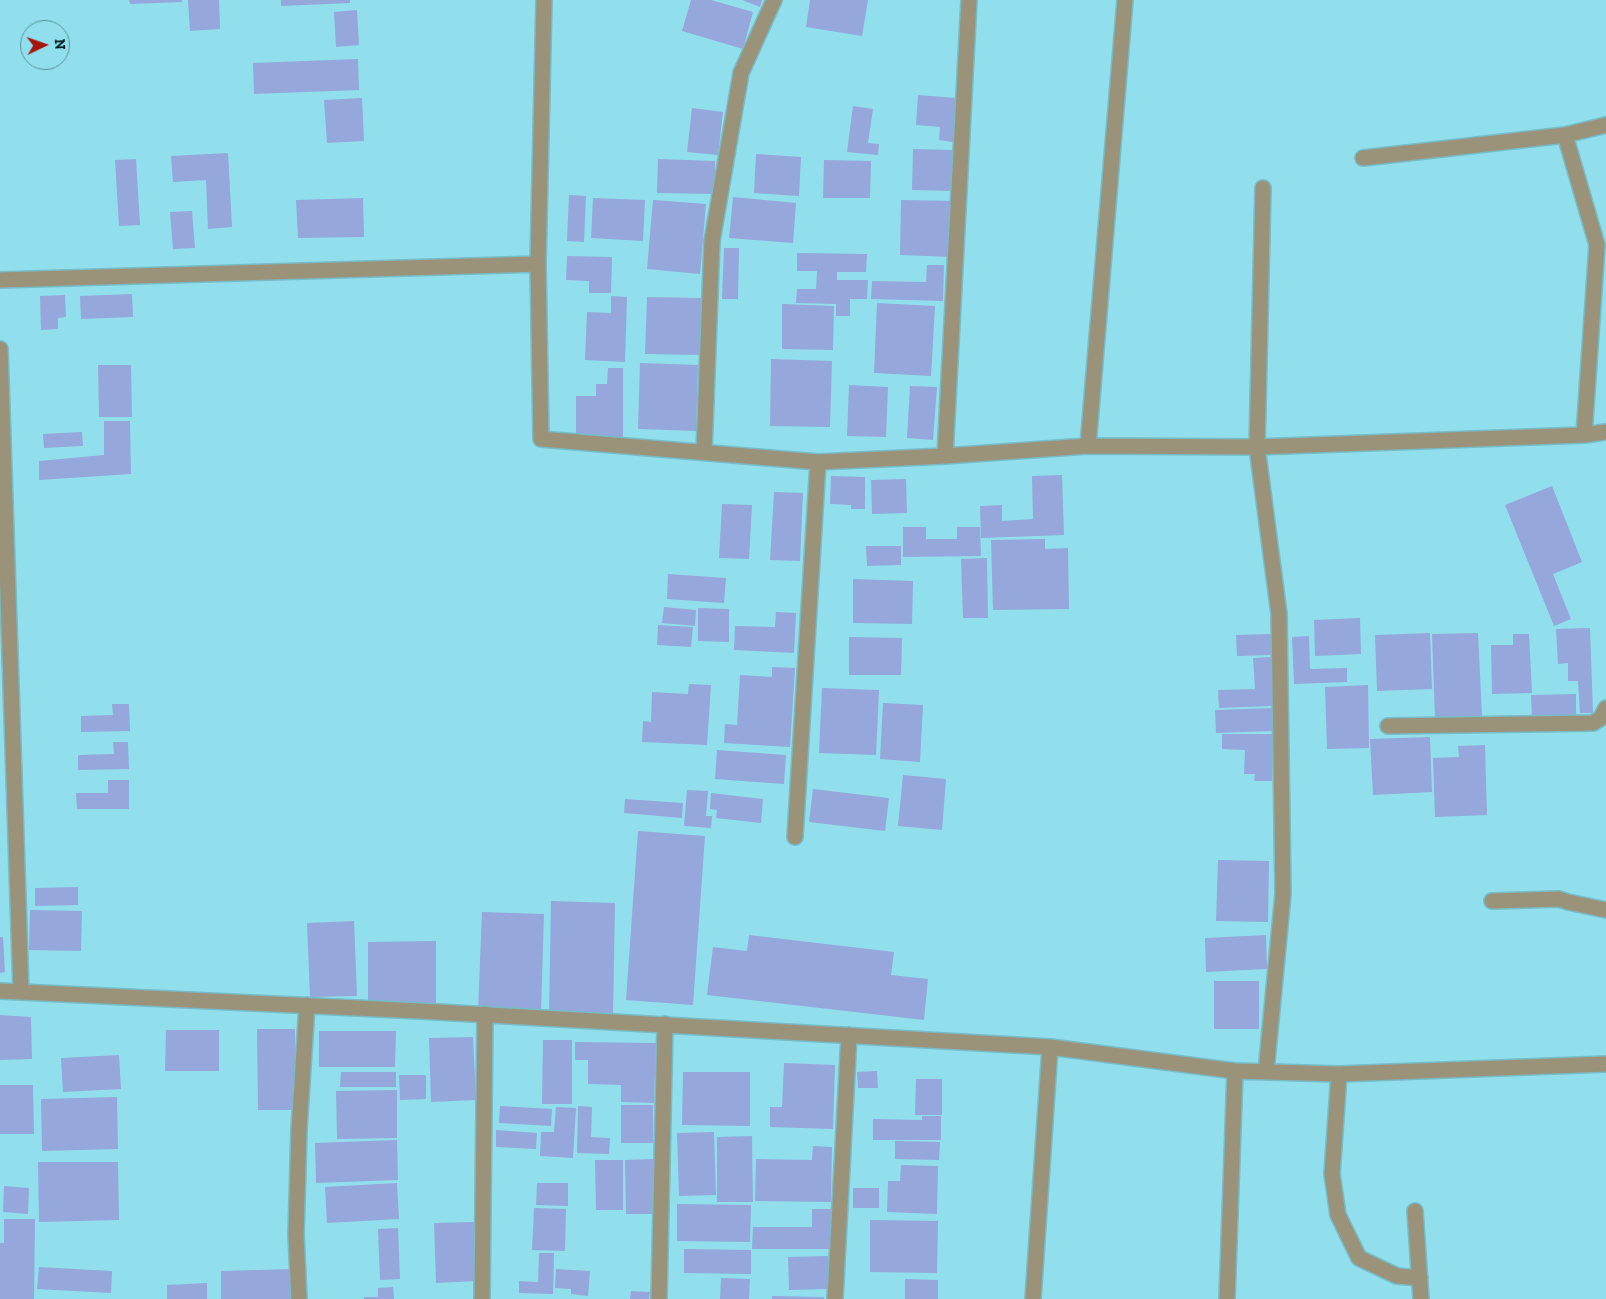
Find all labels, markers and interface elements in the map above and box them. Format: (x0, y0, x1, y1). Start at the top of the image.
north arrow (20, 20, 70, 70)
text: N (51, 38, 68, 50)

